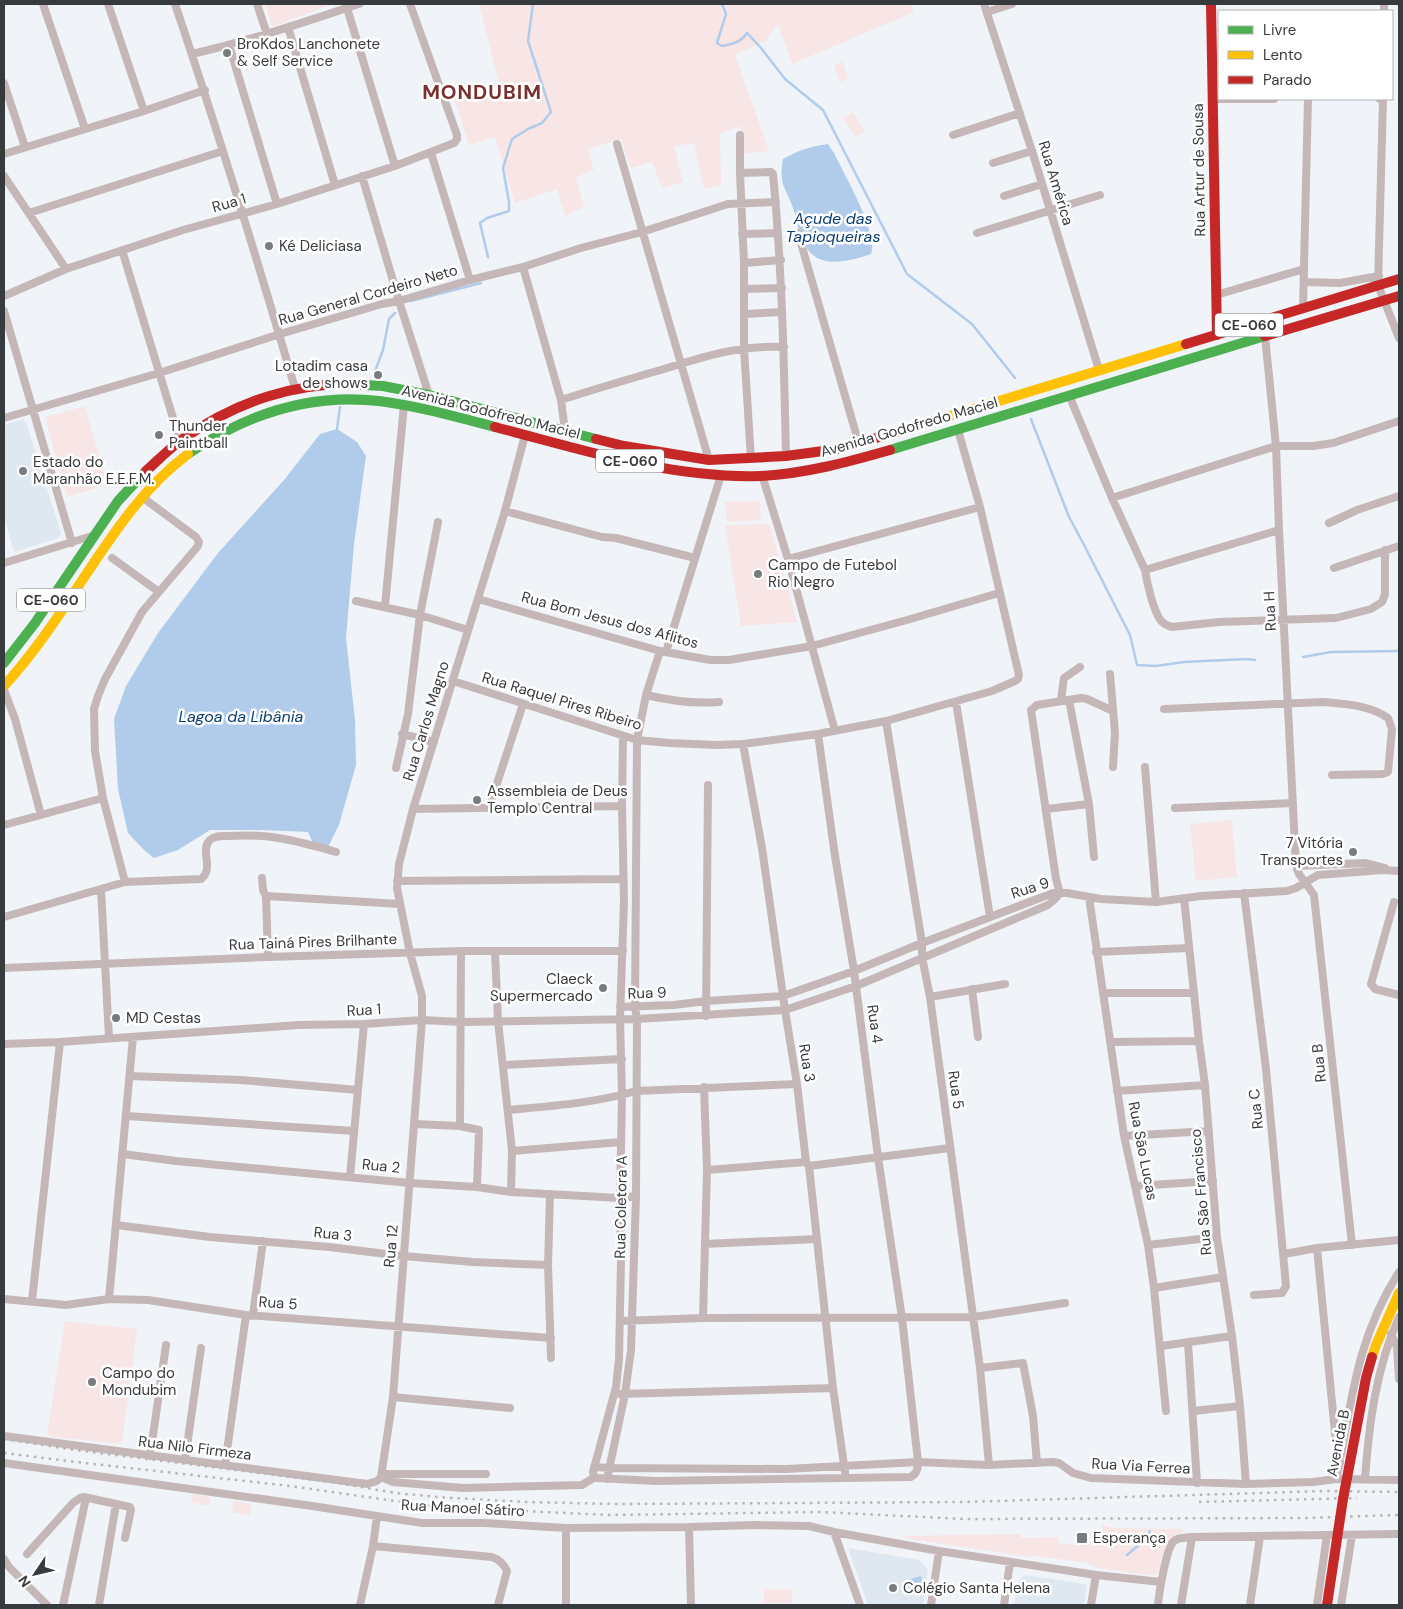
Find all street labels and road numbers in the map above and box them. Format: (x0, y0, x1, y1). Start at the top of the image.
street label: Rua Artur de Sousa (1188, 103, 1210, 237)
street label: Rua América (1034, 138, 1078, 228)
street label: Rua 1 (210, 189, 248, 217)
street label: Rua General Cordeiro Neto (276, 260, 460, 330)
road number: CE-060 (1215, 314, 1283, 336)
street label: Avenida Godofredo Maciel (400, 380, 582, 444)
street label: Avenida Godofredo Maciel (818, 392, 1000, 462)
road number: CE-060 (596, 450, 664, 472)
street label: Rua Bom Jesus dos Aflitos (519, 587, 701, 653)
road number: CE-060 (17, 588, 85, 612)
street label: Rua H (1259, 591, 1281, 631)
street label: Rua Carlos Magno (398, 658, 454, 783)
street label: Rua Raquel Pires Ribeiro (480, 667, 644, 735)
street label: Rua 9 (1008, 872, 1052, 904)
street label: Rua Tainá Pires Brilhante (229, 929, 397, 955)
street label: Rua 9 (627, 982, 667, 1004)
street label: Rua 1 (346, 999, 382, 1021)
street label: Rua 4 (862, 1003, 888, 1045)
street label: Rua 3 (794, 1042, 820, 1084)
street label: Rua B (1307, 1043, 1331, 1083)
street label: Rua 5 (943, 1069, 969, 1111)
street label: Rua C (1244, 1088, 1268, 1130)
street label: Rua São Lucas (1124, 1100, 1162, 1202)
street label: Rua São Francisco (1185, 1128, 1216, 1256)
street label: Rua 2 (361, 1154, 401, 1178)
street label: Rua Coletora A (610, 1155, 632, 1259)
street label: Rua 3 (313, 1222, 353, 1246)
street label: Rua 12 (379, 1224, 403, 1268)
street label: Rua 5 (258, 1292, 298, 1314)
street label: Avenida B (1322, 1408, 1354, 1478)
street label: Rua Nilo Firmeza (137, 1431, 253, 1465)
street label: Rua Via Ferrea (1091, 1453, 1191, 1479)
street label: Rua Manoel Sátiro (401, 1495, 526, 1521)

